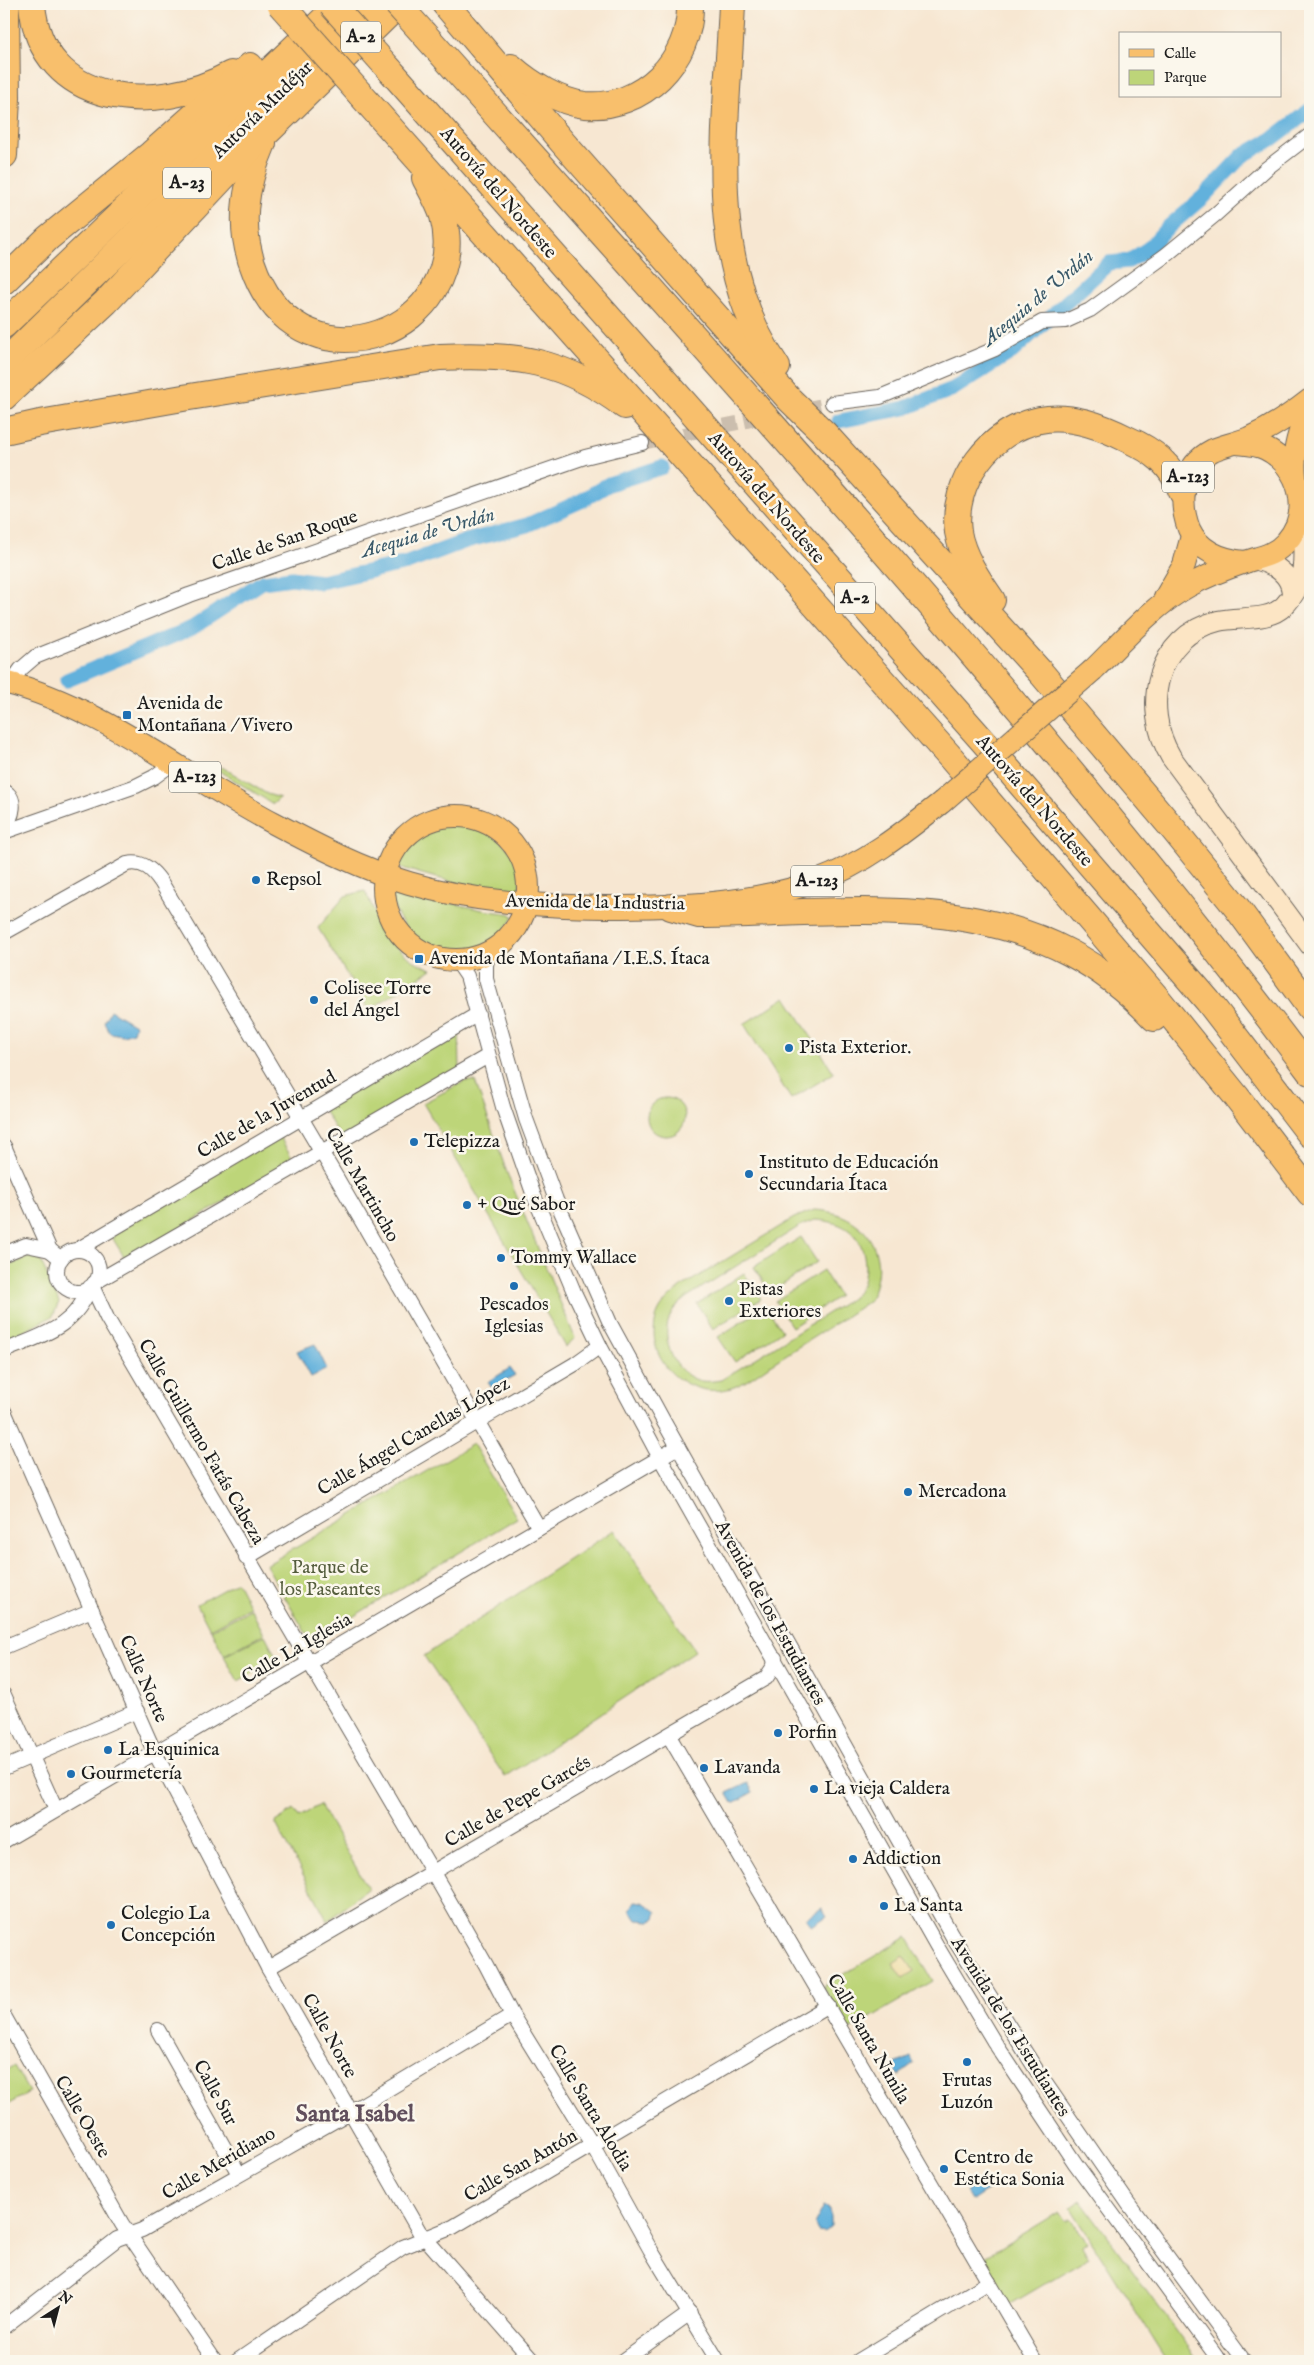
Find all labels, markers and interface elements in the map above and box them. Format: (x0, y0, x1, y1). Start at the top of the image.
road number: A-2 (341, 22, 381, 52)
legend (1119, 32, 1282, 98)
text: Calle (1164, 44, 1196, 63)
street label: Autovía Mudéjar (207, 56, 319, 165)
text: Parque (1164, 68, 1207, 87)
street label: Autovía del Nordeste (433, 121, 562, 264)
road number: A-23 (163, 168, 211, 198)
water label: Acequia de Urdán (976, 244, 1099, 353)
street label: Autovía del Nordeste (701, 426, 830, 569)
road number: A-123 (1162, 462, 1214, 492)
water label: Acequia de Urdán (356, 502, 498, 565)
street label: Calle de San Roque (209, 505, 361, 577)
road number: A-2 (835, 582, 875, 614)
place label: Avenida de Montañana / Vivero (136, 692, 293, 738)
marker: Avenida de Montañana / Vivero (121, 709, 133, 721)
street label: Autovía del Nordeste (969, 729, 1098, 872)
road number: A-123 (169, 762, 221, 792)
road number: A-123 (791, 866, 843, 896)
place label: Repsol (266, 868, 322, 892)
marker: Repsol (250, 874, 262, 886)
street label: Avenida de la Industria (504, 889, 686, 917)
place label: Avenida de Montañana / I.E.S. Ítaca (428, 946, 711, 971)
marker: Avenida de Montañana / I.E.S. Ítaca (413, 953, 425, 965)
place label: Colisee Torre del Ángel (324, 977, 432, 1023)
marker: Colisee Torre del Ángel (308, 994, 320, 1006)
place label: Pista Exterior. (799, 1036, 911, 1060)
marker: Pista Exterior. (783, 1042, 795, 1054)
street label: Calle de la Juventud (193, 1065, 341, 1164)
street label: Calle Martincho (320, 1123, 404, 1247)
place label: Telepizza (424, 1130, 501, 1154)
marker: Telepizza (408, 1136, 420, 1148)
place label: Instituto de Educación Secundaria Ítaca (759, 1151, 939, 1197)
marker: Instituto de Educación Secundaria Ítaca (743, 1168, 755, 1180)
place label: + Qué Sabor (477, 1193, 575, 1217)
marker: + Qué Sabor (461, 1199, 473, 1211)
place label: Tommy Wallace (511, 1246, 637, 1270)
marker: Tommy Wallace (495, 1252, 507, 1264)
place label: Pistas Exteriores (739, 1278, 821, 1324)
marker: Pescados Iglesias (508, 1280, 520, 1292)
place label: Pescados Iglesias (479, 1293, 549, 1339)
marker: Pistas Exteriores (723, 1295, 735, 1307)
street label: Calle Guillermo Fatás Cabeza (132, 1335, 270, 1550)
street label: Calle Ángel Canellas López (313, 1371, 515, 1502)
place label: Mercadona (918, 1480, 1007, 1504)
marker: Mercadona (902, 1486, 914, 1498)
street label: Avenida de los Estudiantes (709, 1515, 831, 1710)
park label: Parque de los Paseantes (280, 1556, 380, 1602)
street label: Calle La Iglesia (238, 1607, 357, 1690)
street label: Calle Norte (113, 1632, 173, 1727)
place label: Porfin (788, 1721, 837, 1745)
marker: Porfin (772, 1727, 784, 1739)
place label: La Esquinica (118, 1738, 220, 1762)
marker: La Esquinica (102, 1744, 114, 1756)
street label: Calle de Pepe Garcés (441, 1750, 595, 1854)
place label: Lavanda (714, 1756, 781, 1780)
place label: Gourmetería (81, 1762, 183, 1786)
marker: Lavanda (698, 1762, 710, 1774)
marker: Gourmetería (65, 1768, 77, 1780)
place label: La vieja Caldera (824, 1777, 951, 1801)
marker: La vieja Caldera (808, 1783, 820, 1795)
place label: Addiction (862, 1847, 941, 1871)
marker: Addiction (847, 1853, 859, 1865)
place label: La Santa (894, 1894, 963, 1918)
marker: La Santa (878, 1900, 890, 1912)
place label: Colegio La Concepción (121, 1902, 216, 1948)
marker: Colegio La Concepción (105, 1919, 117, 1931)
street label: Avenida de los Estudiantes (944, 1932, 1075, 2122)
street label: Calle Santa Nunila (821, 1970, 915, 2109)
street label: Calle Norte (296, 1989, 362, 2083)
street label: Calle Santa Alodia (543, 2040, 638, 2176)
street label: Calle Sur (187, 2056, 243, 2130)
marker: Frutas Luzón (961, 2056, 973, 2068)
place label: Frutas Luzón (941, 2069, 993, 2115)
street label: Calle Oeste (49, 2071, 115, 2163)
district label: Santa Isabel (296, 2099, 415, 2130)
street label: Calle Meridiano (158, 2122, 280, 2206)
street label: Calle San Antón (460, 2124, 582, 2208)
place label: Centro de Estética Sonia (954, 2146, 1065, 2192)
marker: Centro de Estética Sonia (938, 2163, 950, 2175)
north arrow (32, 2282, 82, 2332)
text: N (54, 2287, 75, 2309)

